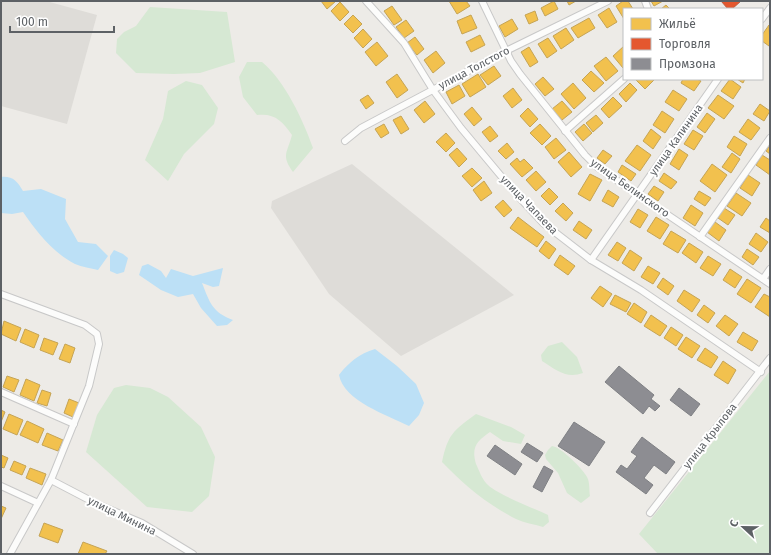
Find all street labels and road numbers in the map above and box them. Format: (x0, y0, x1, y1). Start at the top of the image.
street label: улица Толстого (436, 44, 512, 92)
street label: улица Калинина (646, 102, 706, 178)
street label: улица Белинского (588, 156, 672, 220)
street label: улица Чапаева (498, 173, 560, 237)
street label: улица Крылова (680, 401, 740, 471)
street label: улица Минина (86, 494, 158, 538)

